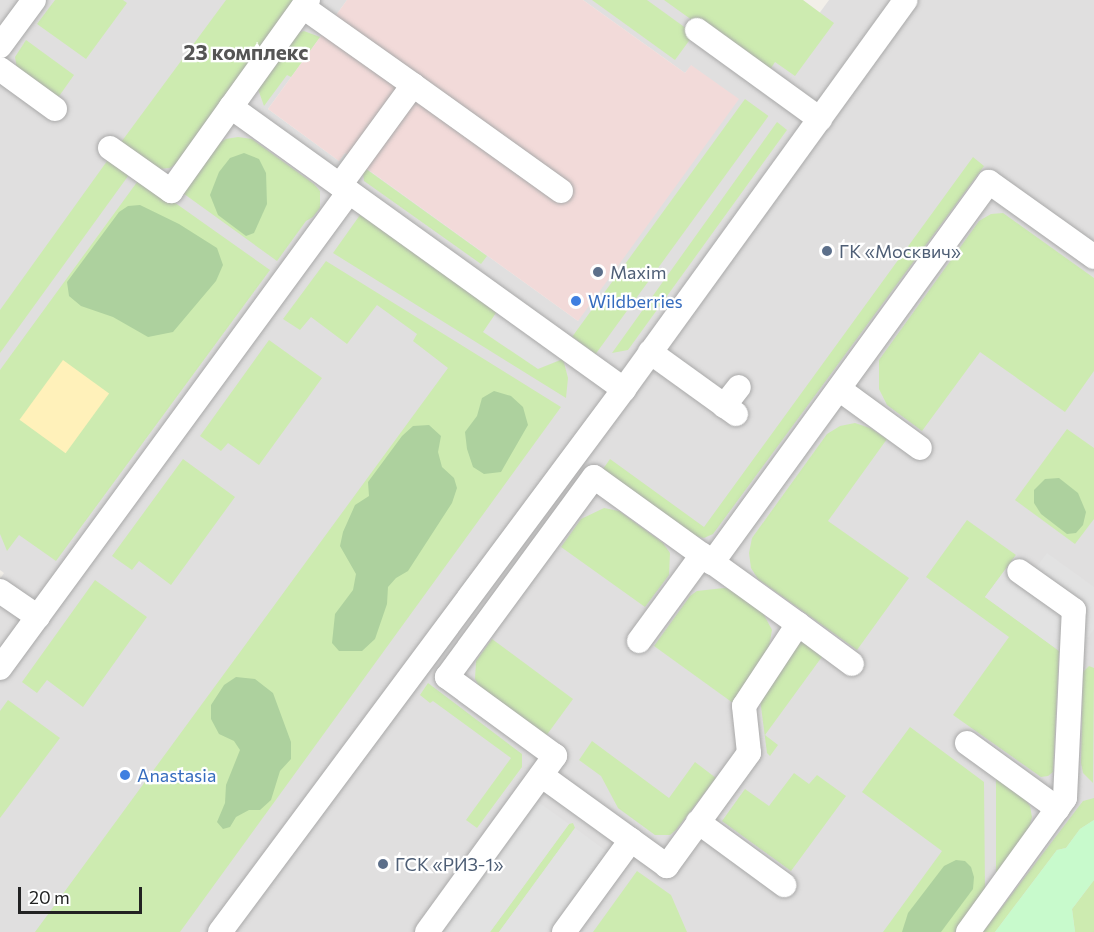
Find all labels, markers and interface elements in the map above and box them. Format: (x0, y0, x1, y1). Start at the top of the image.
district label: 23 комплекс (184, 39, 308, 65)
place label: ГК «Москвич» (839, 240, 961, 262)
marker: ГК «Москвич» (820, 244, 834, 258)
place label: Maxim (610, 261, 666, 283)
marker: Maxim (591, 265, 605, 279)
place label: Wildberries (588, 290, 683, 312)
marker: Wildberries (569, 294, 583, 308)
place label: Anastasia (137, 764, 216, 786)
marker: Anastasia (118, 768, 132, 782)
place label: ГСК «РИЗ-1» (395, 853, 503, 875)
marker: ГСК «РИЗ-1» (376, 857, 390, 871)
scale bar (21, 875, 146, 913)
text: 20 m (29, 886, 70, 908)

